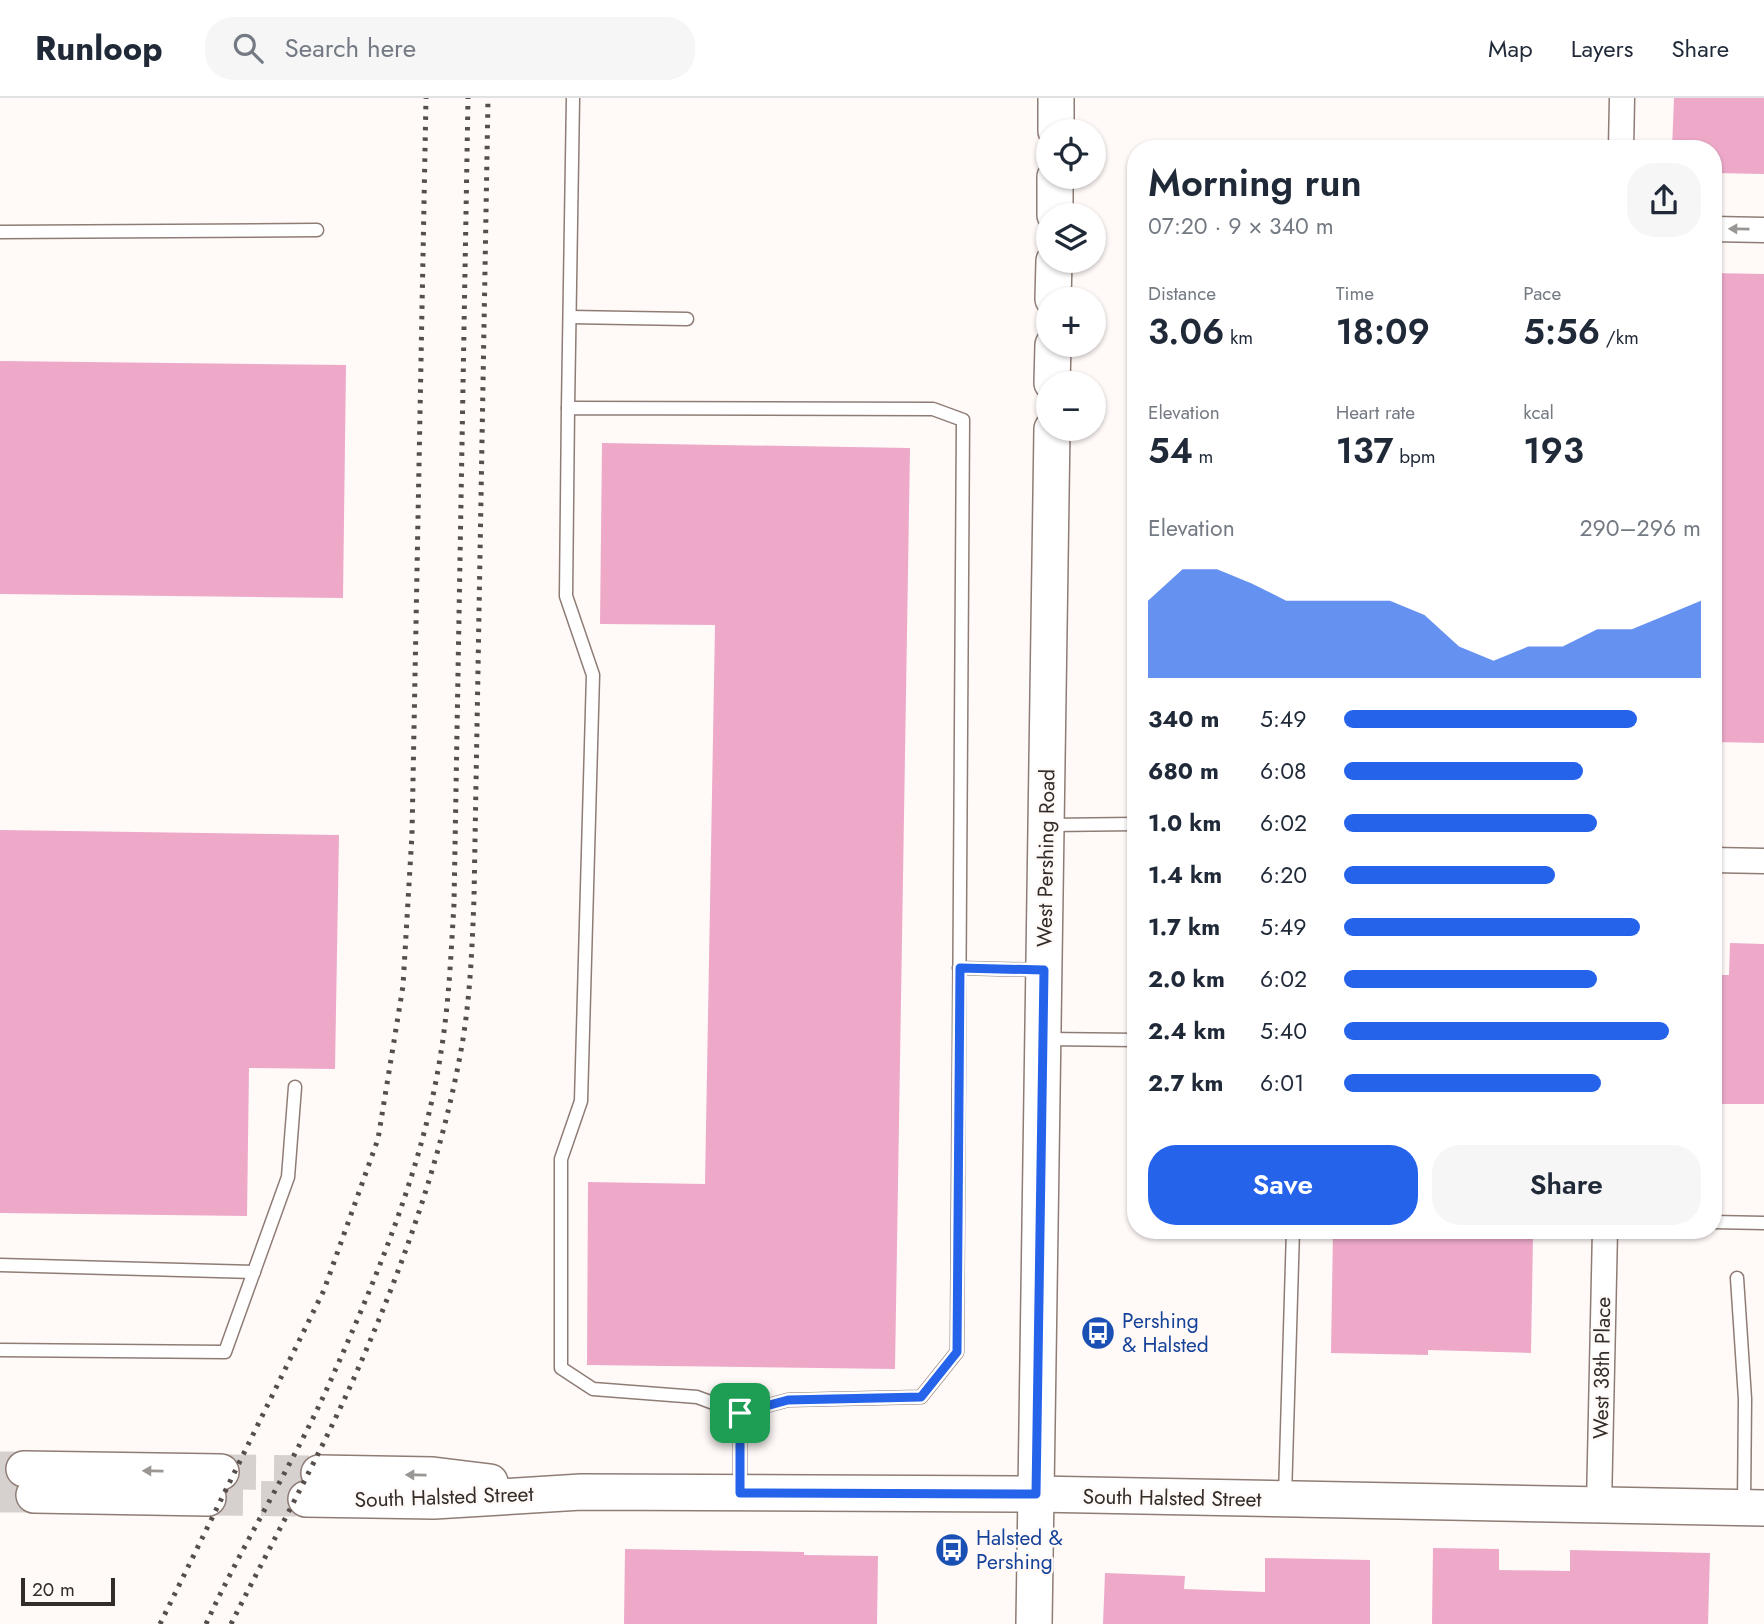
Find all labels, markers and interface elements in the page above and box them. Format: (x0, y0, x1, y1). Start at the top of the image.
search box (205, 17, 695, 80)
text: Runloop (35, 25, 163, 72)
icon: search (229, 29, 267, 67)
text: Search here (285, 29, 416, 67)
text: Map (1488, 31, 1533, 66)
text: Layers (1571, 31, 1633, 66)
text: Share (1671, 31, 1729, 66)
map controls (1036, 119, 1106, 441)
button: locate (1036, 119, 1106, 189)
text: Morning run (1148, 155, 1362, 210)
button: share (1627, 163, 1701, 237)
button: layers (1036, 203, 1106, 273)
text: 07:20 · 9 × 340 m (1148, 209, 1334, 243)
one-way arrow (1727, 224, 1749, 235)
text: Distance (1148, 280, 1216, 307)
text: Time (1336, 280, 1374, 307)
text: Pace (1523, 280, 1561, 307)
button: + (1036, 287, 1106, 357)
text: 3.06 (1148, 307, 1224, 357)
text: 18:09 (1336, 307, 1430, 357)
text: 5:56 (1523, 307, 1600, 357)
text: km (1224, 324, 1253, 351)
text: /km (1600, 324, 1639, 351)
button: − (1036, 371, 1106, 441)
text: Elevation (1148, 399, 1220, 426)
text: Heart rate (1336, 399, 1415, 426)
text: kcal (1523, 399, 1554, 426)
text: 54 (1148, 426, 1193, 476)
text: 137 (1336, 426, 1393, 476)
text: 193 (1523, 426, 1584, 476)
text: m (1193, 443, 1213, 470)
text: bpm (1393, 443, 1436, 470)
text: Elevation (1148, 511, 1235, 545)
text: 290–296 m (1579, 511, 1701, 545)
text: 340 m (1148, 702, 1219, 736)
text: 5:49 (1260, 702, 1307, 736)
text: 680 m (1148, 754, 1219, 788)
text: 6:08 (1260, 754, 1307, 788)
street label: West Pershing Road (1029, 769, 1063, 947)
text: 1.0 km (1148, 806, 1221, 840)
text: 6:02 (1260, 806, 1307, 840)
text: 1.4 km (1148, 858, 1222, 892)
text: 6:20 (1260, 858, 1307, 892)
text: 1.7 km (1148, 910, 1220, 944)
text: 5:49 (1260, 910, 1307, 944)
text: 2.0 km (1148, 962, 1225, 996)
text: 6:02 (1260, 962, 1307, 996)
text: 2.4 km (1148, 1014, 1226, 1048)
text: 5:40 (1260, 1014, 1307, 1048)
text: 2.7 km (1148, 1066, 1223, 1100)
text: 6:01 (1260, 1066, 1304, 1100)
button: Save (1148, 1145, 1418, 1225)
button: Share (1432, 1145, 1701, 1225)
street label: West 38th Place (1586, 1296, 1618, 1439)
place label: Pershing & Halsted (1122, 1306, 1209, 1360)
bus stop icon: Pershing & Halsted (1079, 1314, 1117, 1352)
pin (710, 1383, 770, 1443)
icon: arrive (721, 1394, 759, 1432)
one-way arrow (142, 1465, 164, 1477)
one-way arrow (404, 1469, 426, 1481)
street label: South Halsted Street (354, 1479, 534, 1515)
street label: South Halsted Street (1082, 1481, 1262, 1515)
place label: Halsted & Pershing (976, 1523, 1063, 1577)
bus stop icon: Halsted & Pershing (933, 1531, 971, 1569)
scale bar (21, 1575, 116, 1607)
text: 20 m (32, 1576, 75, 1603)

